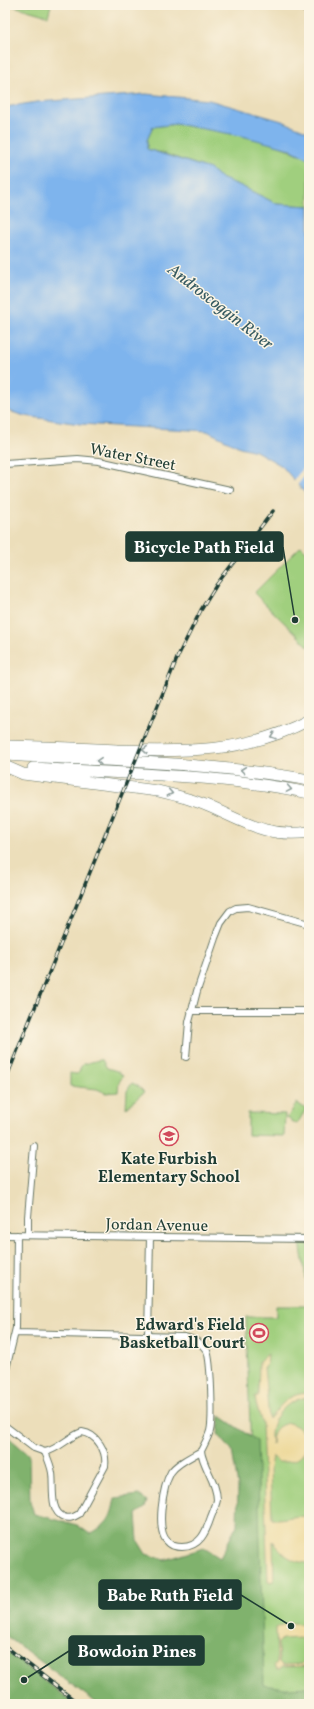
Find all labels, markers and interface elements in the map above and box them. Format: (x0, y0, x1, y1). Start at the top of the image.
water label: Androscoggin River (162, 258, 278, 356)
street label: Water Street (88, 439, 178, 477)
callout: Bicycle Path Field (126, 532, 283, 561)
text: Bicycle Path Field (134, 537, 274, 560)
one-way arrow (270, 731, 277, 739)
one-way arrow (142, 746, 148, 755)
one-way arrow (96, 756, 102, 765)
one-way arrow (240, 766, 246, 775)
one-way arrow (286, 784, 292, 793)
one-way arrow (166, 789, 173, 797)
school or university icon: Kate Furbish Elementary School (158, 1125, 180, 1147)
place label: Kate Furbish Elementary School (98, 1149, 240, 1189)
street label: Jordan Avenue (105, 1214, 208, 1238)
place label: Edward's Field Basketball Court (119, 1315, 245, 1355)
sports icon: Edward's Field Basketball Court (248, 1322, 270, 1344)
callout: Babe Ruth Field (99, 1580, 241, 1609)
text: Babe Ruth Field (107, 1585, 233, 1608)
callout: Bowdoin Pines (69, 1636, 204, 1665)
text: Bowdoin Pines (78, 1641, 197, 1664)

